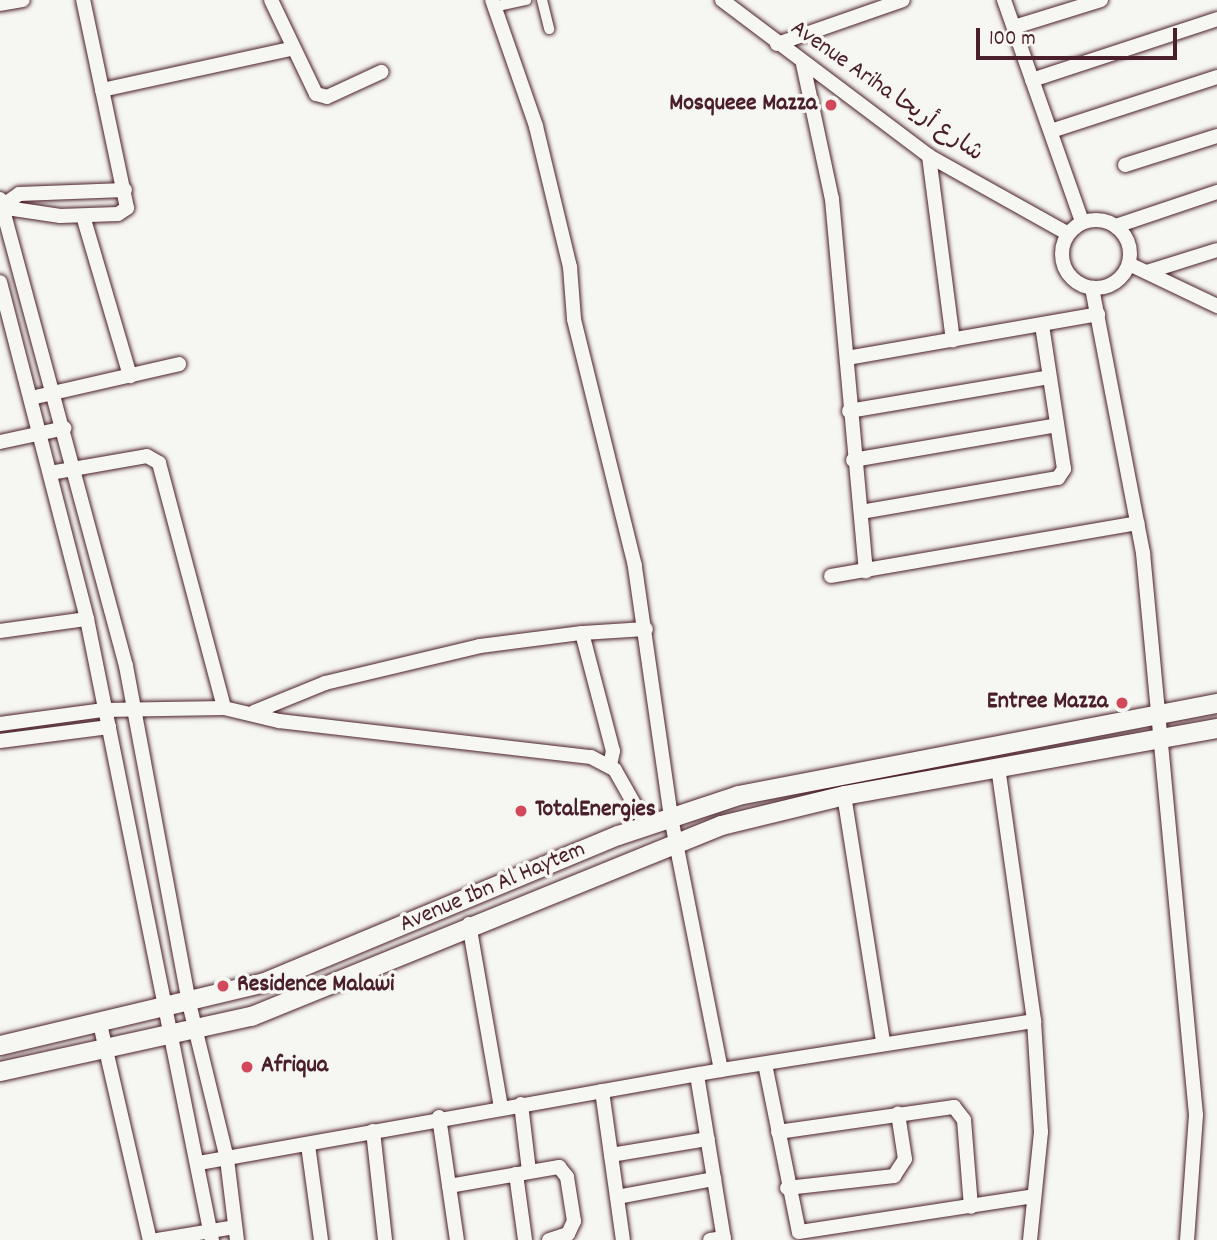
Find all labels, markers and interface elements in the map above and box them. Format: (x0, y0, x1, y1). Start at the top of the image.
scale bar (979, 14, 1180, 58)
street label: Avenue Ariha شارع أريحا (784, 15, 988, 169)
text: 100 m (989, 25, 1036, 55)
place label: Mosqueee Mazza (669, 91, 817, 119)
marker: Mosqueee Mazza (823, 97, 839, 113)
place label: Entree Mazza (987, 689, 1108, 717)
marker: Entree Mazza (1114, 695, 1130, 711)
place label: TotalEnergies (535, 797, 656, 825)
marker: TotalEnergies (513, 803, 529, 819)
street label: Avenue Ibn Al Haytem (396, 836, 590, 940)
place label: Residence Malawi (237, 972, 394, 1000)
marker: Residence Malawi (215, 978, 231, 994)
place label: Afriqua (261, 1053, 328, 1081)
marker: Afriqua (239, 1059, 255, 1075)

